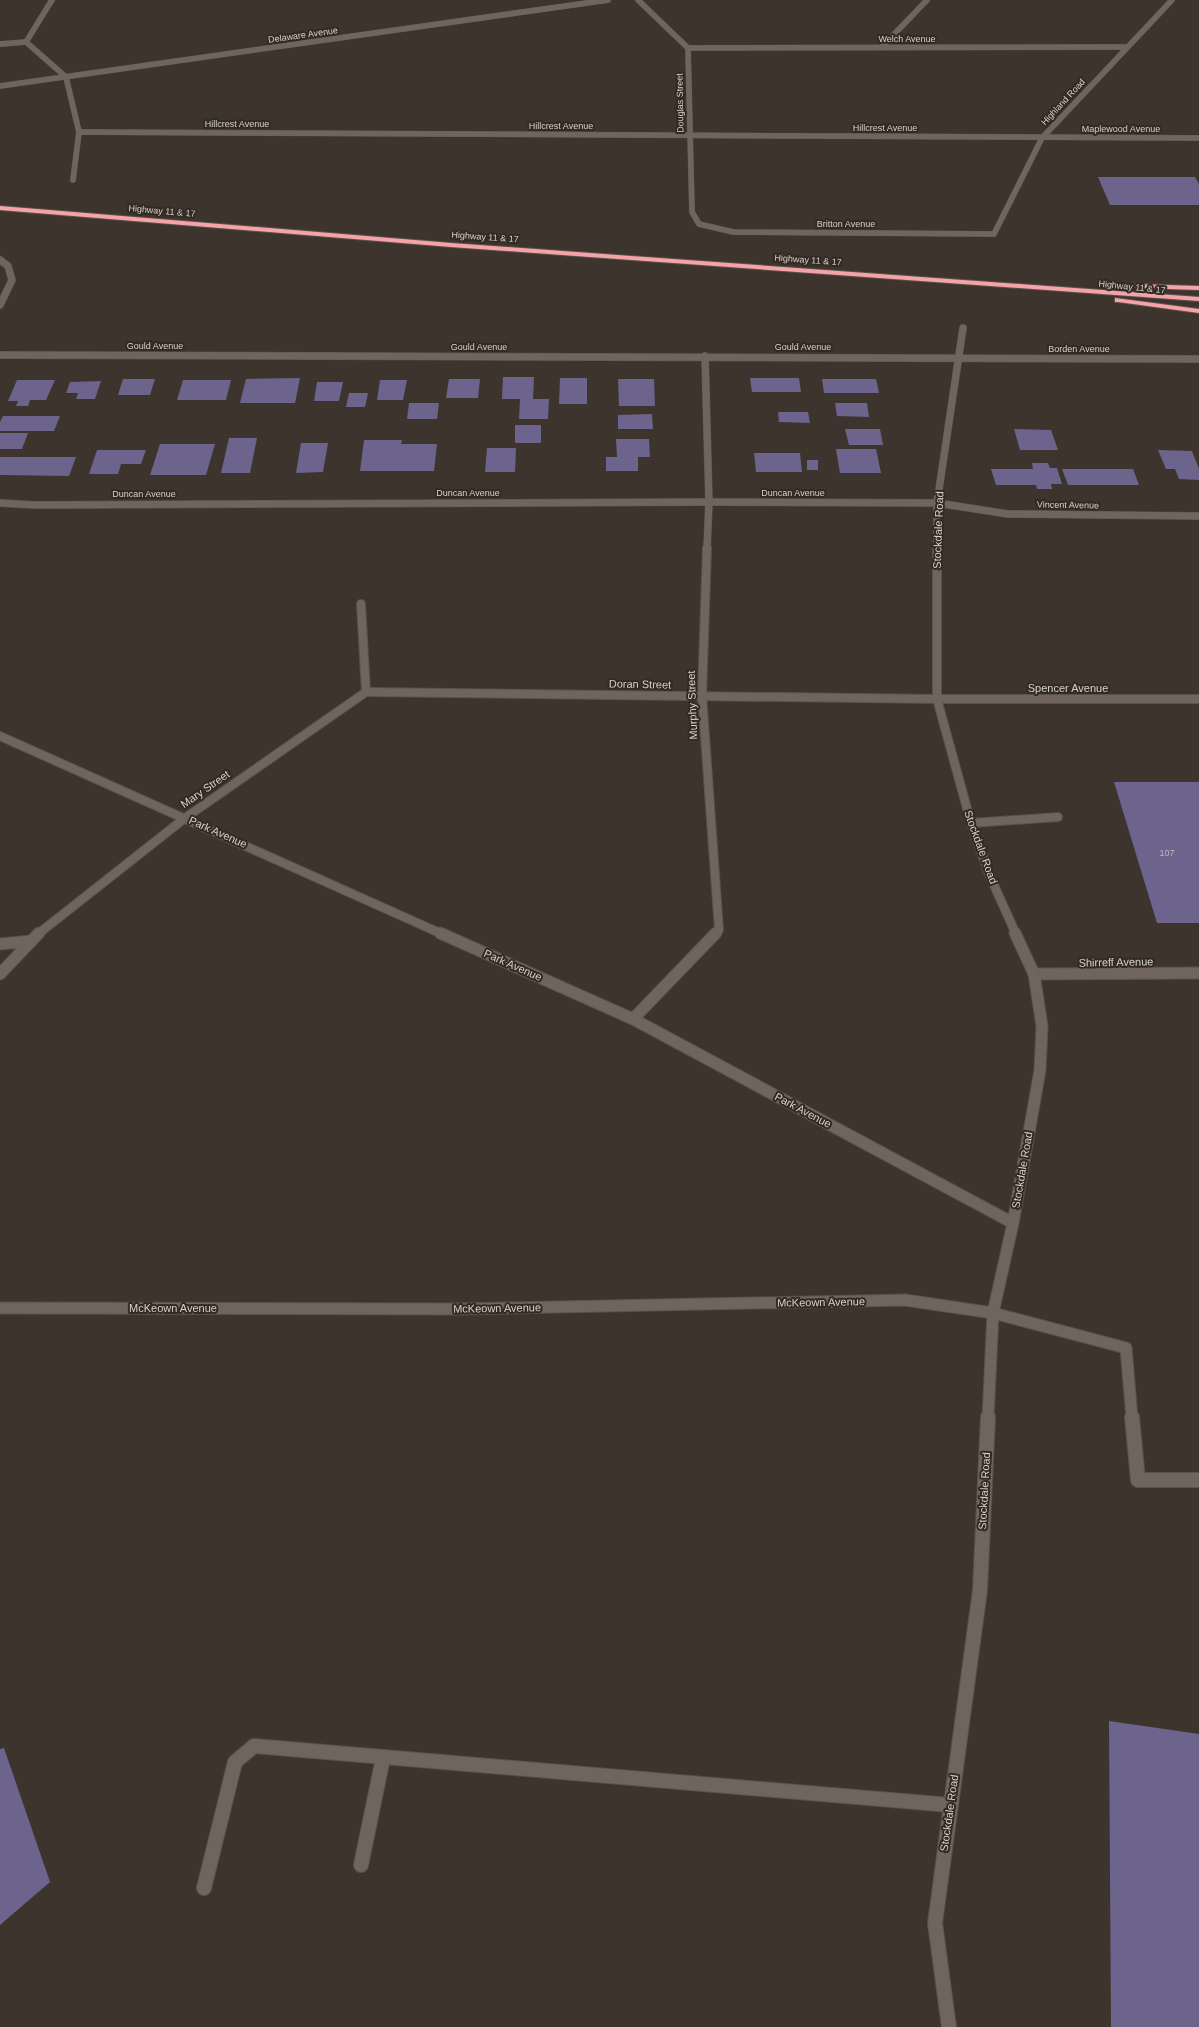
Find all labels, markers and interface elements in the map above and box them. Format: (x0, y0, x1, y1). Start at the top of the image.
street label: Delaware Avenue (267, 25, 339, 45)
street label: Welch Avenue (878, 34, 936, 44)
street label: Douglas Street (674, 73, 686, 133)
street label: Highland Road (1039, 77, 1087, 127)
street label: Hillcrest Avenue (205, 119, 269, 129)
street label: Hillcrest Avenue (529, 121, 593, 131)
street label: Hillcrest Avenue (853, 123, 917, 133)
street label: Maplewood Avenue (1082, 124, 1160, 134)
street label: Highway 11 & 17 (128, 203, 196, 219)
street label: Britton Avenue (817, 219, 875, 229)
street label: Highway 11 & 17 (451, 230, 519, 244)
street label: Highway 11 & 17 (774, 253, 842, 267)
street label: Highway 11 & 17 (1098, 279, 1166, 295)
street label: Gould Avenue (127, 341, 183, 351)
street label: Gould Avenue (451, 342, 507, 352)
street label: Gould Avenue (775, 342, 831, 352)
street label: Borden Avenue (1048, 344, 1110, 354)
street label: Duncan Avenue (436, 488, 500, 498)
street label: Duncan Avenue (761, 488, 825, 498)
street label: Duncan Avenue (112, 489, 176, 499)
street label: Stockdale Road (931, 491, 945, 569)
street label: Vincent Avenue (1037, 499, 1099, 511)
street label: Murphy Street (685, 670, 699, 740)
street label: Doran Street (609, 677, 671, 691)
street label: Spencer Avenue (1028, 682, 1108, 694)
street label: Mary Street (178, 768, 232, 810)
street label: Stockdale Road (962, 808, 1000, 886)
street label: Park Avenue (187, 814, 249, 850)
house number: 107 (1159, 848, 1175, 858)
street label: Park Avenue (482, 947, 544, 983)
street label: Shirreff Avenue (1078, 955, 1154, 969)
street label: Park Avenue (773, 1090, 833, 1130)
street label: Stockdale Road (1009, 1131, 1035, 1209)
street label: McKeown Avenue (777, 1295, 865, 1309)
street label: McKeown Avenue (453, 1301, 541, 1315)
street label: McKeown Avenue (129, 1302, 217, 1314)
street label: Stockdale Road (976, 1452, 992, 1530)
street label: Stockdale Road (938, 1774, 960, 1852)

